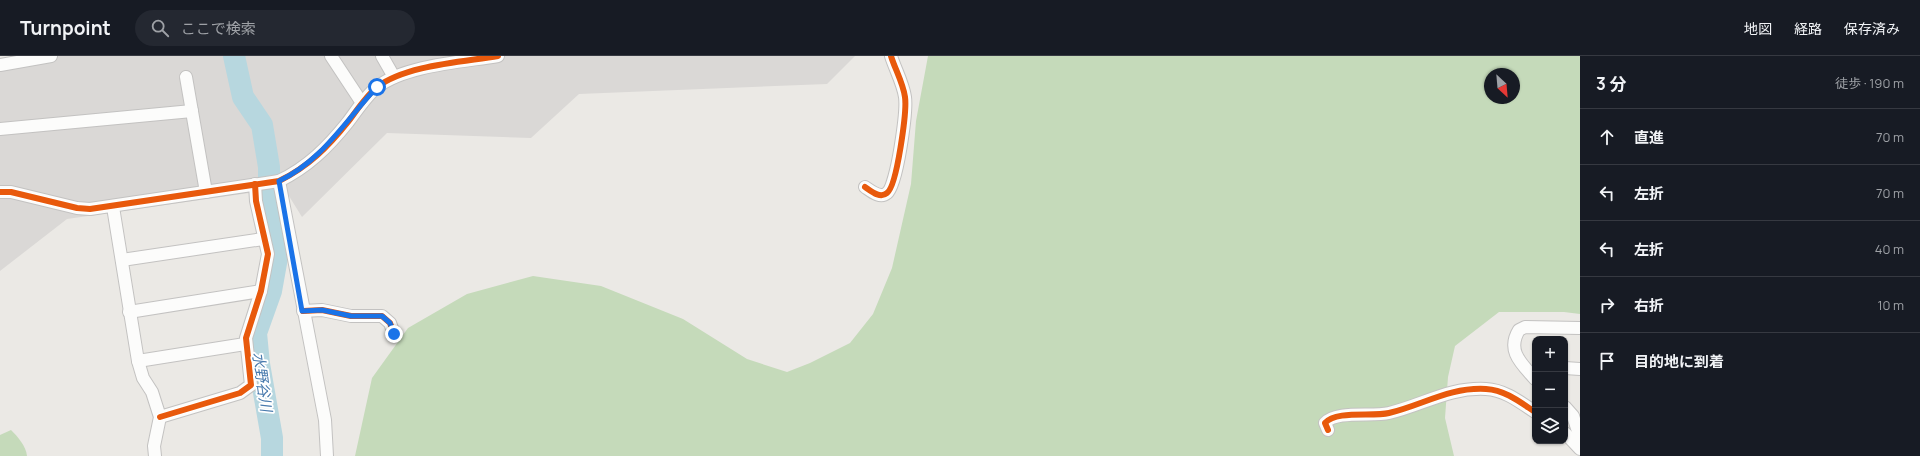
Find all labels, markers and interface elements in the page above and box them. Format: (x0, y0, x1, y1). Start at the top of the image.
search box (135, 10, 415, 46)
text: Turnpoint (20, 15, 111, 41)
icon: search (149, 17, 171, 39)
text: ここで検索 (181, 18, 256, 39)
text: 地図 (1744, 19, 1772, 38)
text: 経路 (1794, 19, 1822, 38)
text: 保存済み (1844, 19, 1900, 38)
north arrow (1484, 68, 1520, 104)
text: 3 分 (1596, 72, 1626, 95)
text: 徒歩 · 190 m (1835, 74, 1904, 92)
route start (368, 78, 386, 96)
icon: ahead (1596, 126, 1618, 148)
text: 直進 (1634, 127, 1664, 148)
text: 70 m (1876, 128, 1904, 146)
icon: left (1596, 182, 1618, 204)
text: 左折 (1634, 183, 1664, 204)
text: 70 m (1876, 184, 1904, 202)
icon: left (1596, 238, 1618, 260)
text: 左折 (1634, 239, 1664, 260)
text: 40 m (1875, 240, 1904, 258)
icon: right (1596, 294, 1618, 316)
text: 右折 (1634, 295, 1664, 316)
text: 10 m (1877, 296, 1904, 314)
route end (385, 325, 403, 343)
map controls (1532, 336, 1568, 444)
button: + (1532, 336, 1568, 372)
icon: arrive (1596, 350, 1618, 372)
water label: 水野谷川 (248, 351, 277, 415)
text: 目的地に到着 (1634, 351, 1724, 372)
button: − (1532, 372, 1568, 408)
button: layers (1532, 408, 1568, 444)

